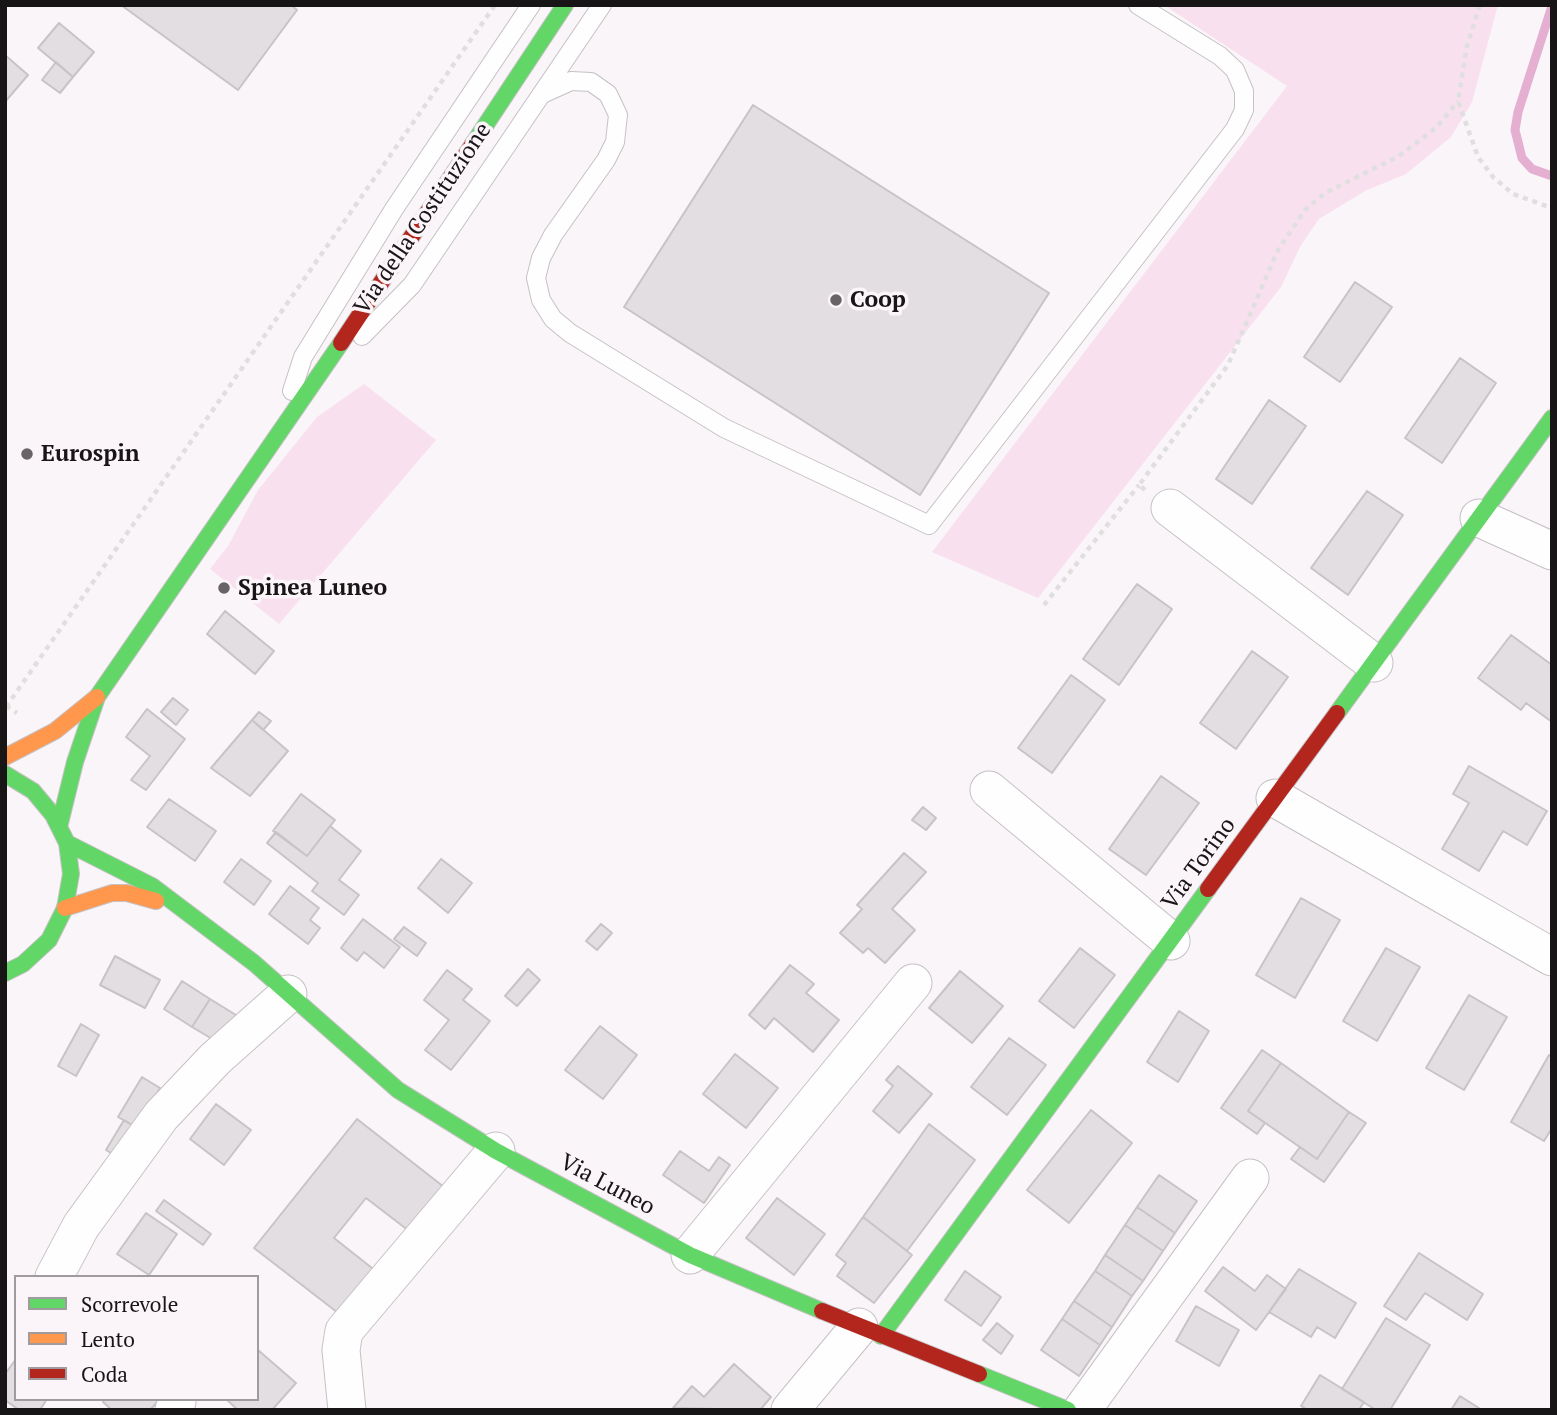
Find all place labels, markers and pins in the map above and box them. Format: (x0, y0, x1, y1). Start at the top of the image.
place label: Coop (850, 286, 906, 314)
marker: Coop (828, 292, 844, 308)
place label: Eurospin (41, 440, 140, 468)
marker: Eurospin (19, 446, 35, 462)
place label: Spinea Luneo (238, 574, 387, 602)
marker: Spinea Luneo (216, 580, 232, 596)

